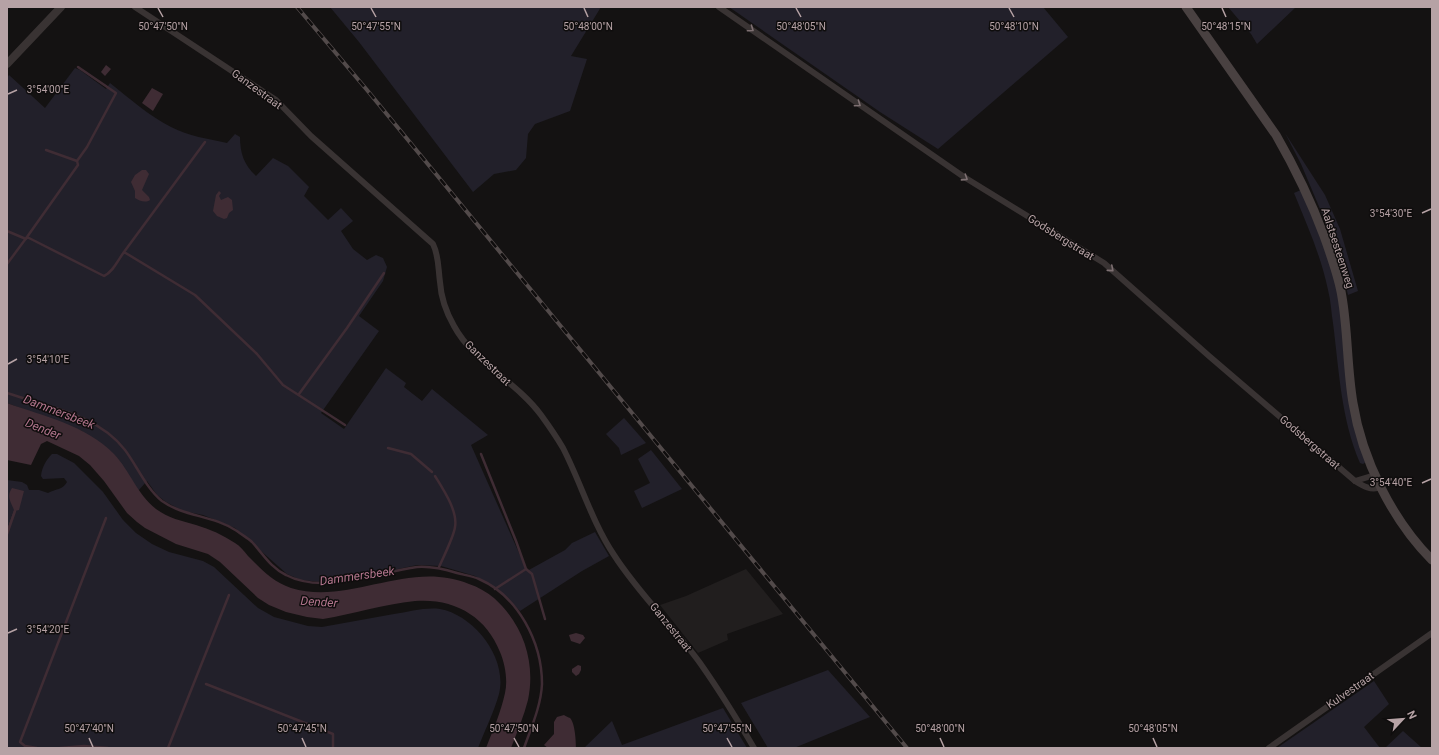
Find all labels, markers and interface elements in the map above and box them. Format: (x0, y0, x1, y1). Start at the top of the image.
text: 50°47'50"N (138, 21, 188, 32)
text: 50°47'55"N (351, 21, 401, 32)
text: 50°48'00"N (563, 21, 613, 32)
text: 50°48'05"N (776, 21, 826, 32)
text: 50°48'10"N (989, 21, 1039, 32)
text: 50°48'15"N (1201, 21, 1251, 32)
one-way arrow (747, 24, 754, 31)
street label: Ganzestraat (229, 67, 285, 112)
text: 3°54'00"E (27, 84, 70, 95)
one-way arrow (854, 99, 861, 107)
one-way arrow (961, 173, 968, 180)
street label: Aalstsesteenweg (1318, 206, 1357, 290)
text: 3°54'30"E (1370, 208, 1413, 219)
street label: Godsbergstraat (1025, 212, 1097, 263)
one-way arrow (1106, 264, 1113, 271)
street label: Ganzestraat (462, 338, 514, 389)
text: 3°54'10"E (27, 354, 70, 365)
water label: Dammersbeek (21, 392, 98, 432)
street label: Godsbergstraat (1277, 413, 1343, 472)
water label: Dender (23, 416, 64, 443)
text: 3°54'40"E (1370, 477, 1413, 488)
water label: Dammersbeek (319, 564, 396, 588)
water label: Dender (300, 594, 339, 610)
street label: Ganzestraat (647, 600, 695, 655)
text: 3°54'20"E (27, 624, 70, 635)
street label: Kulvestraat (1324, 669, 1377, 711)
north arrow (1383, 699, 1423, 739)
text: N (1404, 708, 1419, 721)
text: 50°47'40"N (64, 723, 114, 734)
text: 50°47'45"N (277, 723, 327, 734)
text: 50°47'50"N (489, 723, 539, 734)
text: 50°47'55"N (702, 723, 752, 734)
text: 50°48'00"N (915, 723, 965, 734)
text: 50°48'05"N (1128, 723, 1178, 734)

